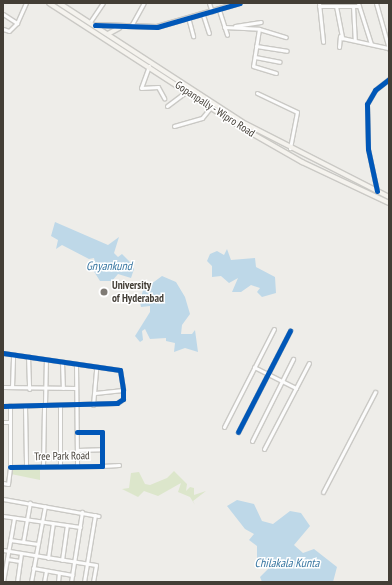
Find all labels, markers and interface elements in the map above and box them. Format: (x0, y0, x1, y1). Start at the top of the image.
street label: Gopanpally - Wipro Road (172, 78, 258, 140)
water label: Gnyankund (86, 259, 132, 273)
place label: University of Hyderabad (112, 279, 164, 305)
marker: University of Hyderabad (99, 287, 109, 297)
street label: Tree Park Road (34, 449, 90, 463)
water label: Chilakala Kunta (255, 556, 319, 570)

